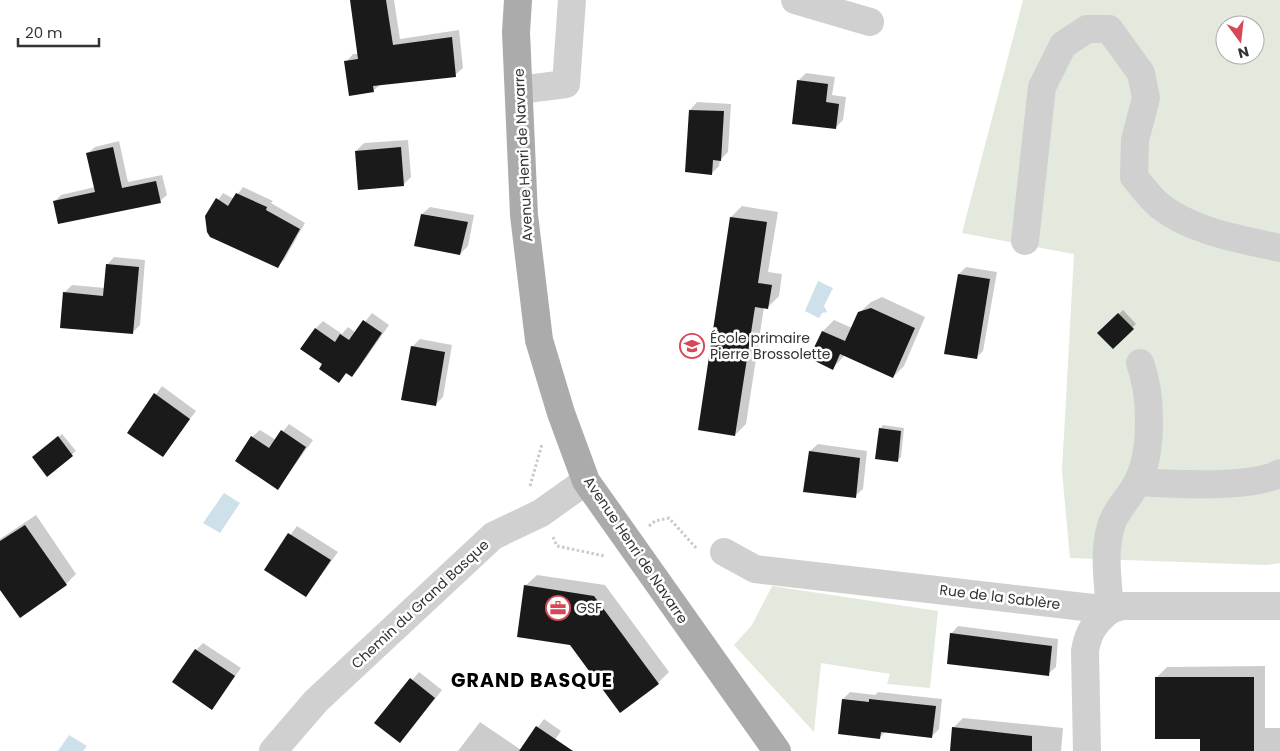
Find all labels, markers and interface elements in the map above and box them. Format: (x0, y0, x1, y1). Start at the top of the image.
scale bar (18, 15, 99, 47)
north arrow (1215, 15, 1265, 65)
text: 20 m (25, 22, 63, 43)
text: N (1236, 42, 1251, 64)
street label: Avenue Henri de Navarre (508, 67, 538, 242)
place label: École primaire Pierre Brossolette (710, 328, 831, 364)
school or university icon: École primaire Pierre Brossolette (679, 333, 705, 359)
street label: Avenue Henri de Navarre (579, 472, 693, 628)
street label: Chemin du Grand Basque (347, 535, 493, 673)
street label: Rue de la Sablère (938, 580, 1062, 614)
office icon: GSF (545, 595, 571, 621)
place label: GSF (576, 598, 602, 618)
district label: GRAND BASQUE (451, 667, 613, 694)

